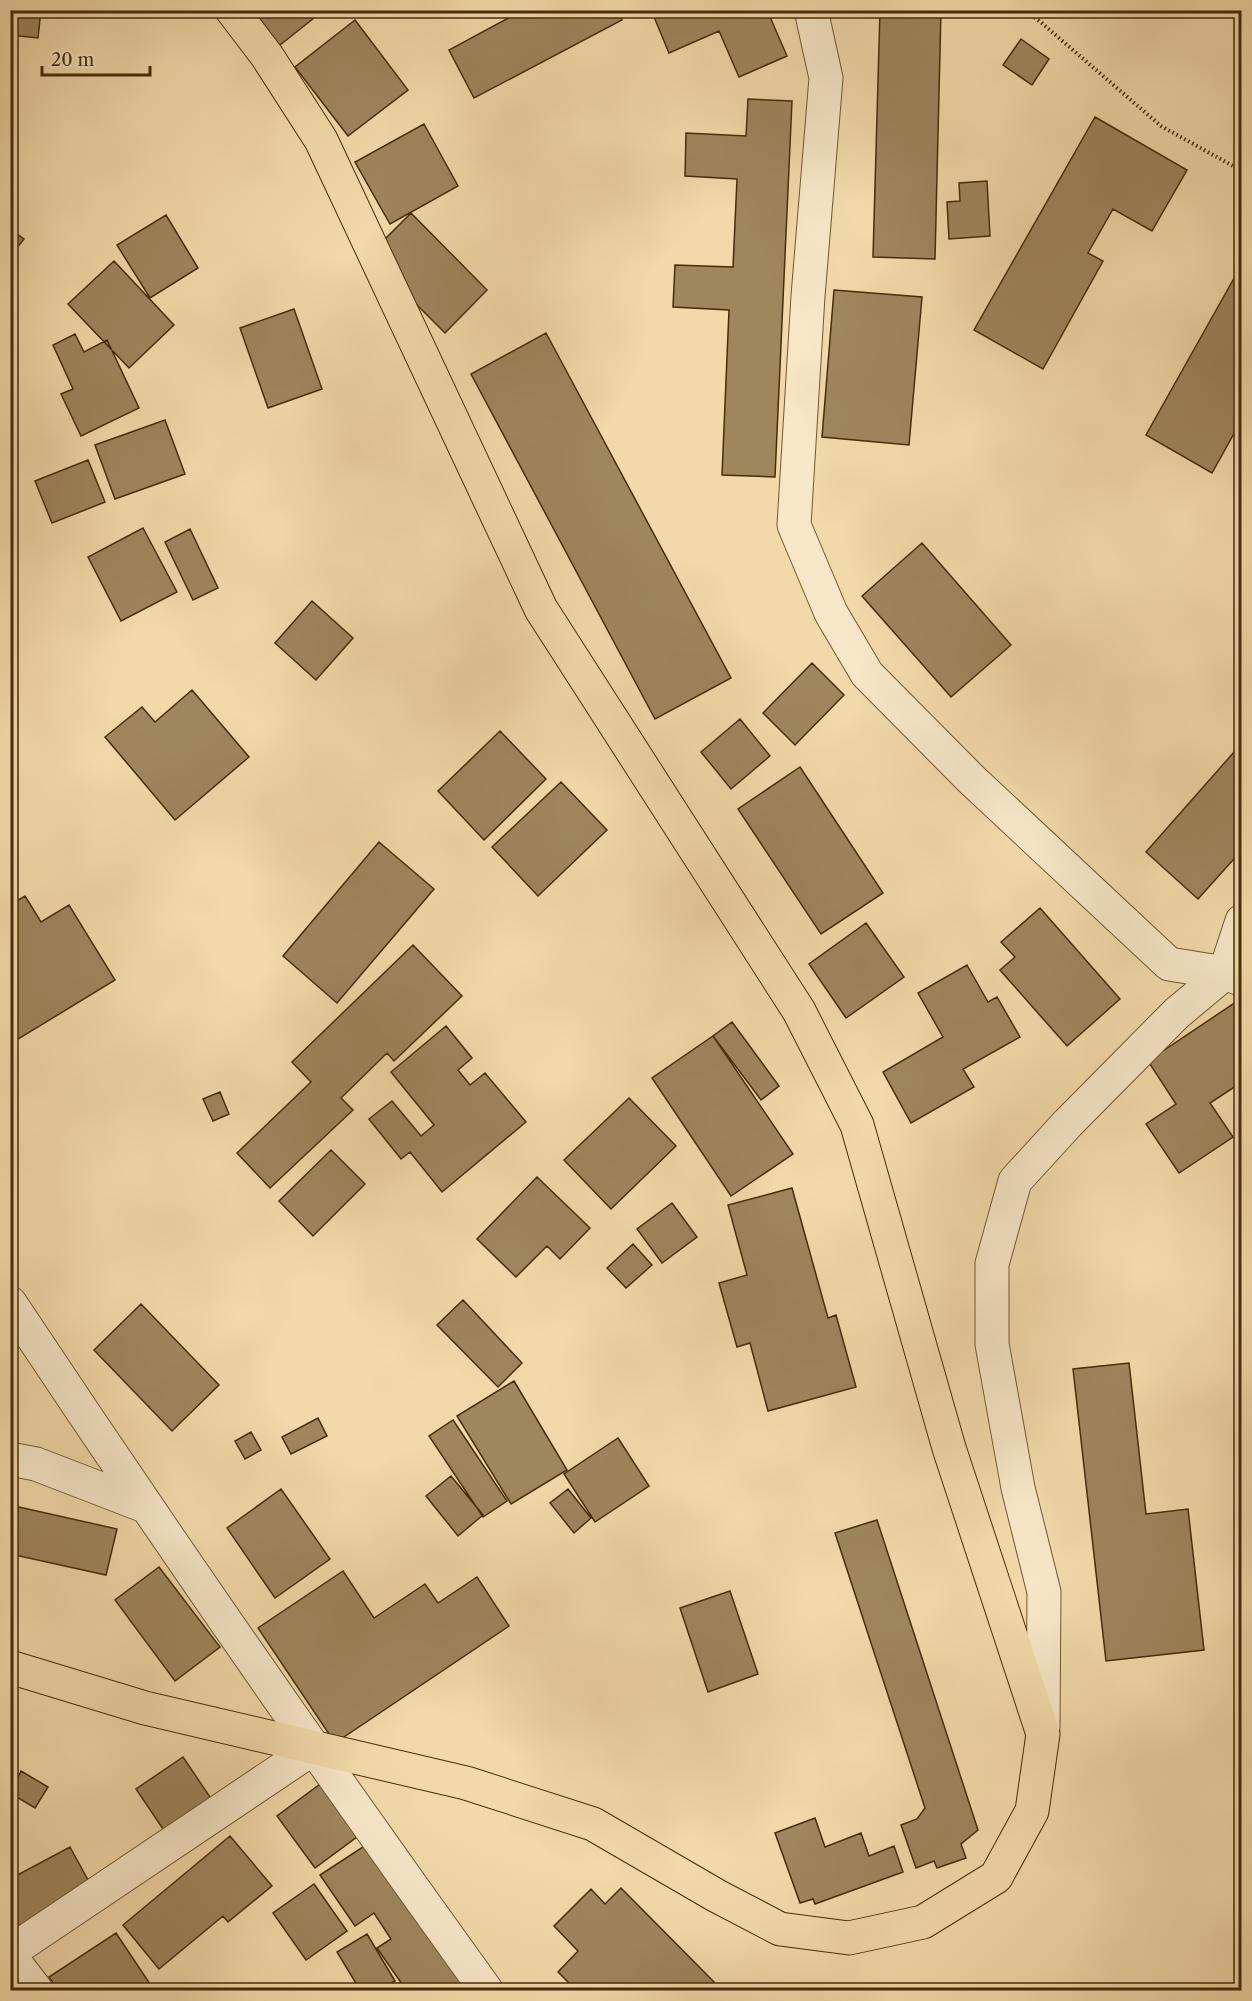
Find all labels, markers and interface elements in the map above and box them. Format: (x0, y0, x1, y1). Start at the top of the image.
scale bar (42, 39, 150, 77)
text: 20 m (51, 49, 95, 71)

